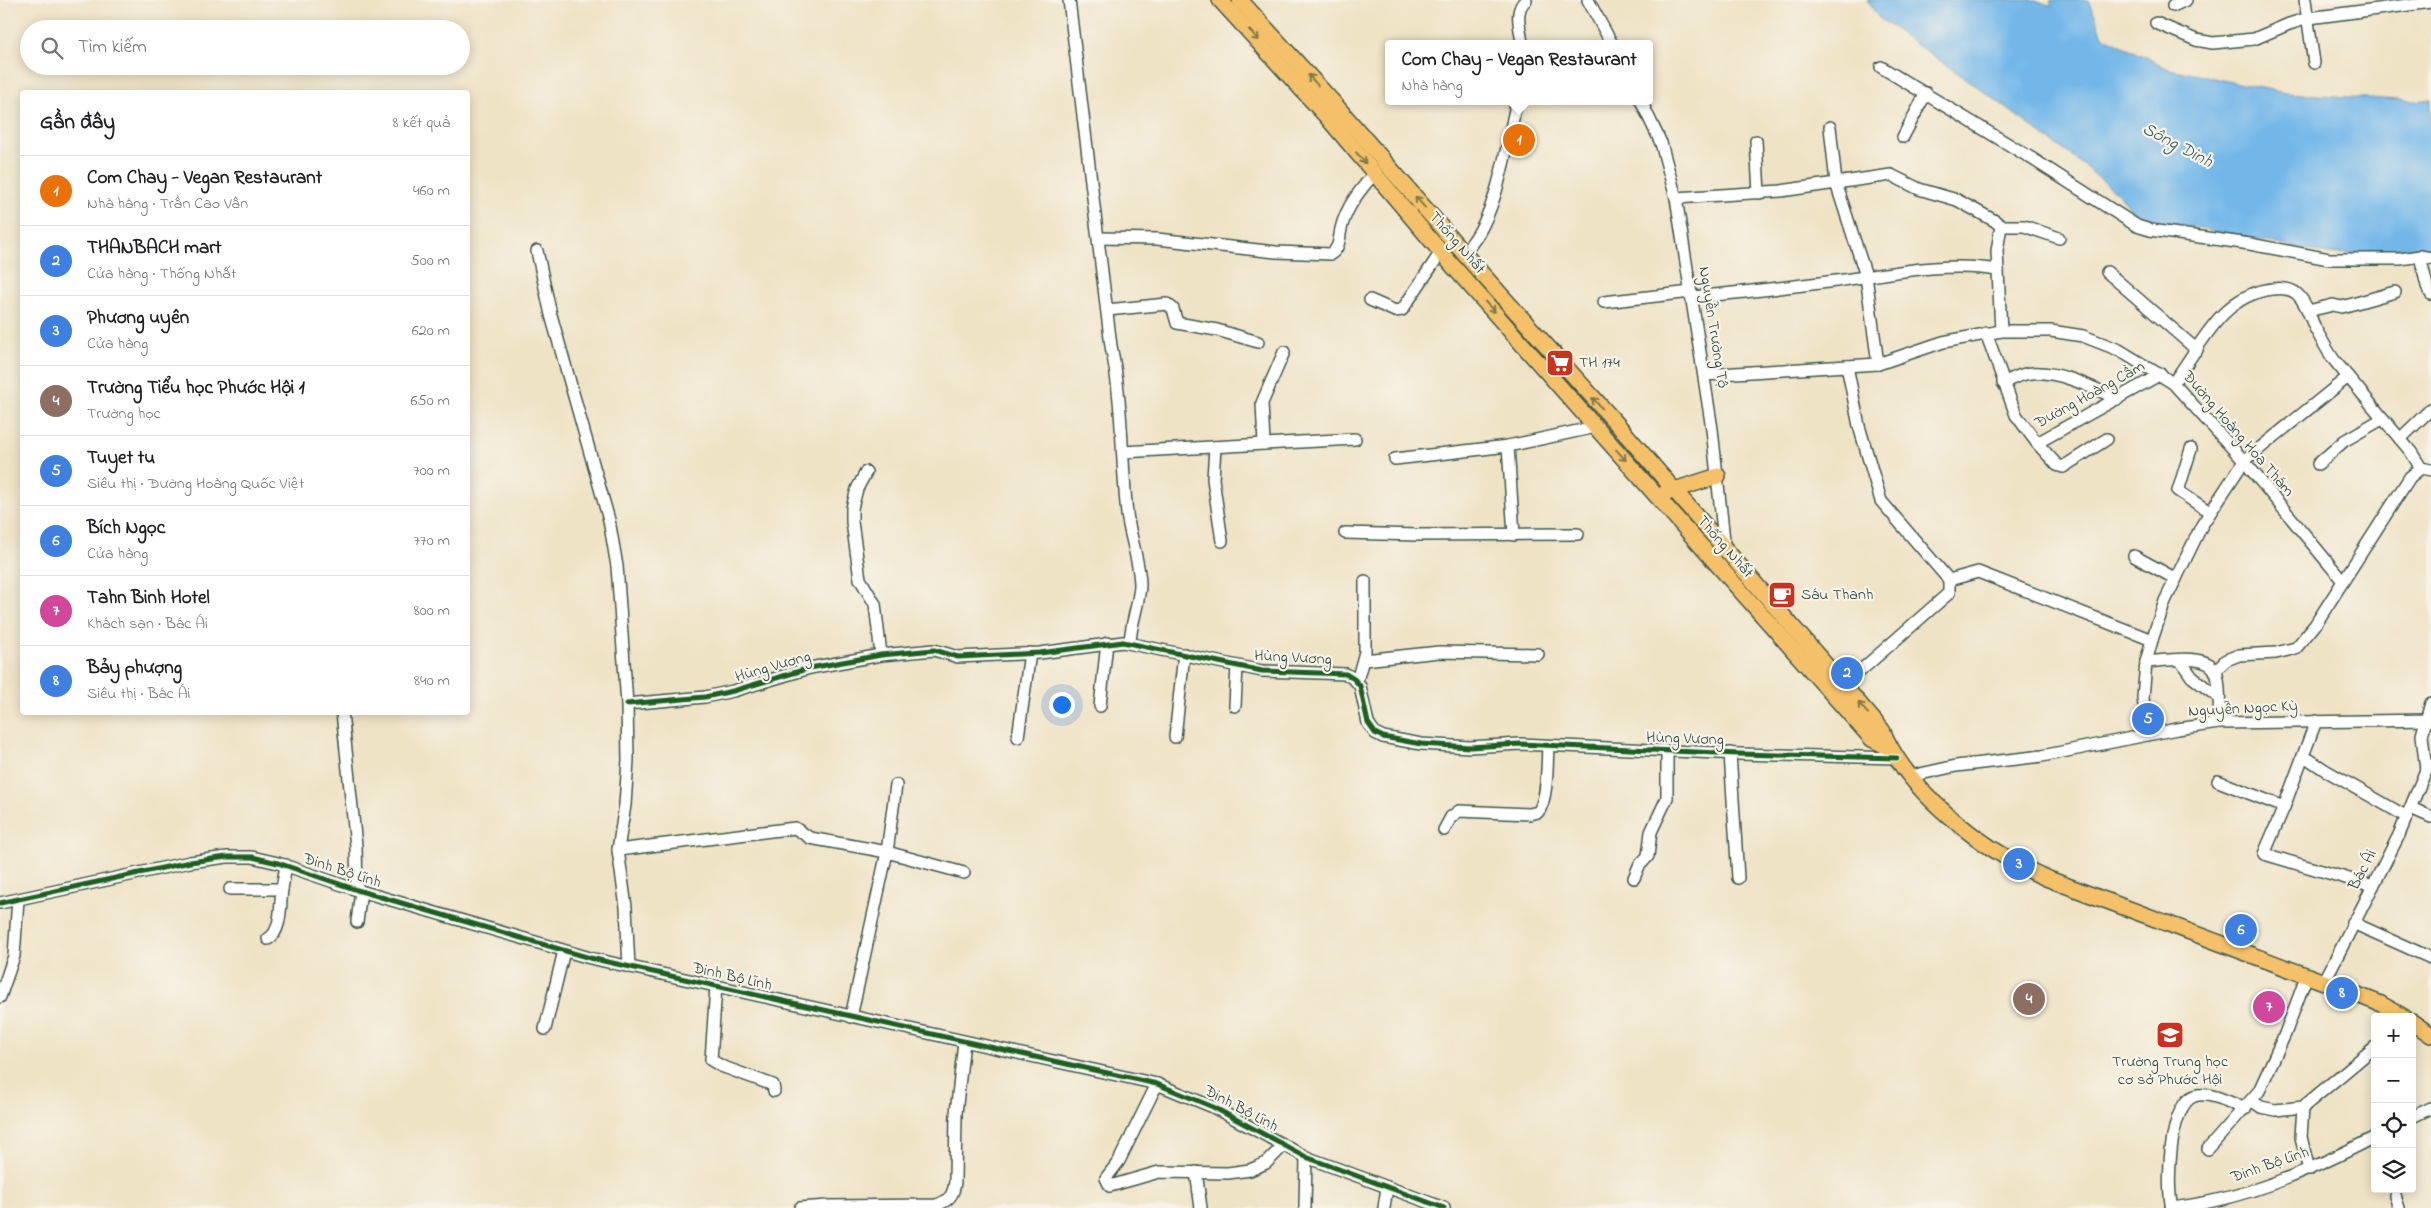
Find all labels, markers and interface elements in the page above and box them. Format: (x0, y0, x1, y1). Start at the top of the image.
search box (20, 20, 470, 75)
one-way arrow (1248, 29, 1260, 42)
icon: search (38, 34, 66, 62)
text: Tìm kiếm (78, 34, 147, 61)
popup (1385, 40, 1653, 105)
text: Com Chay - Vegan Restaurant (1401, 47, 1637, 74)
one-way arrow (1307, 73, 1319, 86)
text: Nhà hàng (1401, 74, 1463, 98)
text: Gần đây (40, 108, 115, 138)
text: 8 kết quả (393, 111, 450, 135)
water label: Sông Dinh (2137, 117, 2217, 176)
pin: 1 (1503, 121, 1535, 159)
one-way arrow (1355, 151, 1366, 164)
text: Com Chay - Vegan Restaurant (87, 165, 322, 192)
text: 1 (53, 179, 59, 203)
text: 460 m (413, 179, 450, 203)
text: Nhà hàng · Trần Cao Vân (87, 192, 248, 216)
one-way arrow (1414, 196, 1425, 209)
street label: Thống Nhất (1423, 206, 1492, 280)
text: THANBACH mart (87, 235, 221, 262)
text: 2 (52, 249, 60, 273)
text: 500 m (411, 249, 450, 273)
text: Cửa hàng · Thống Nhất (87, 262, 236, 286)
street label: Nguyễn Trường Tộ (1692, 265, 1734, 390)
one-way arrow (1484, 300, 1496, 313)
text: Phương uyên (87, 305, 189, 332)
text: 3 (53, 319, 59, 343)
text: 620 m (412, 319, 450, 343)
text: Cửa hàng (87, 332, 148, 356)
supermarket icon: TH 174 (1545, 348, 1575, 378)
place label: TH 174 (1579, 351, 1620, 375)
street label: Đường Hoàng Cầm (2030, 355, 2150, 436)
street label: Đường Hoàng Hoa Thám (2176, 365, 2300, 502)
text: Trường Tiểu học Phước Hội 1 (87, 375, 305, 402)
text: 4 (53, 389, 59, 413)
text: 650 m (410, 389, 450, 413)
one-way arrow (1591, 396, 1603, 409)
text: Trường học (87, 402, 161, 426)
text: Tuyet tu (87, 445, 155, 472)
one-way arrow (1615, 448, 1627, 461)
text: 5 (51, 459, 61, 483)
text: 700 m (413, 459, 450, 483)
text: Siêu thị · Đường Hoàng Quốc Việt (87, 472, 304, 496)
street label: Thống Nhất (1691, 510, 1760, 584)
text: Bích Ngọc (87, 515, 165, 542)
text: 6 (52, 529, 60, 553)
text: 770 m (413, 529, 450, 553)
text: Cửa hàng (87, 542, 148, 566)
cafe icon: Sáu Thanh (1767, 580, 1797, 610)
place label: Sáu Thanh (1801, 583, 1873, 607)
text: Tahn Binh Hotel (87, 585, 210, 612)
text: 7 (53, 599, 59, 623)
text: 800 m (414, 599, 450, 623)
text: Khách sạn · Bác Ái (87, 612, 208, 636)
street label: Hùng Vương (1254, 644, 1332, 672)
street label: Hùng Vương (732, 645, 814, 689)
pin: 2 (1831, 654, 1863, 692)
text: Bảy phượng (87, 655, 182, 682)
text: 8 (53, 669, 59, 693)
text: 840 m (414, 669, 450, 693)
text: Siêu thị · Bác Ái (87, 682, 190, 706)
your location (1049, 692, 1075, 718)
street label: Nguyễn Ngọc Kỳ (2188, 694, 2298, 724)
pin: 5 (2132, 700, 2164, 738)
one-way arrow (1857, 702, 1869, 715)
street label: Hùng Vương (1646, 726, 1724, 752)
pin: 3 (2003, 845, 2035, 883)
street label: Bác Ái (2342, 845, 2383, 895)
street label: Đinh Bộ Lĩnh (299, 847, 384, 895)
pin: 6 (2225, 911, 2257, 949)
street label: Đinh Bộ Lĩnh (689, 956, 774, 998)
pin: 8 (2326, 974, 2358, 1012)
pin: 4 (2013, 980, 2045, 1018)
pin: 7 (2253, 988, 2285, 1026)
map controls (2371, 1013, 2416, 1193)
button: + (2371, 1013, 2416, 1058)
school or university icon: Trường Trung học cơ sở Phước Hội (2155, 1020, 2185, 1050)
place label: Trường Trung học cơ sở Phước Hội (2112, 1050, 2229, 1092)
button: − (2371, 1058, 2416, 1103)
street label: Đinh Bộ Lĩnh (1199, 1079, 1282, 1139)
button: locate (2371, 1103, 2416, 1148)
street label: Đinh Bộ Lĩnh (2227, 1140, 2312, 1190)
button: layers (2371, 1148, 2416, 1193)

